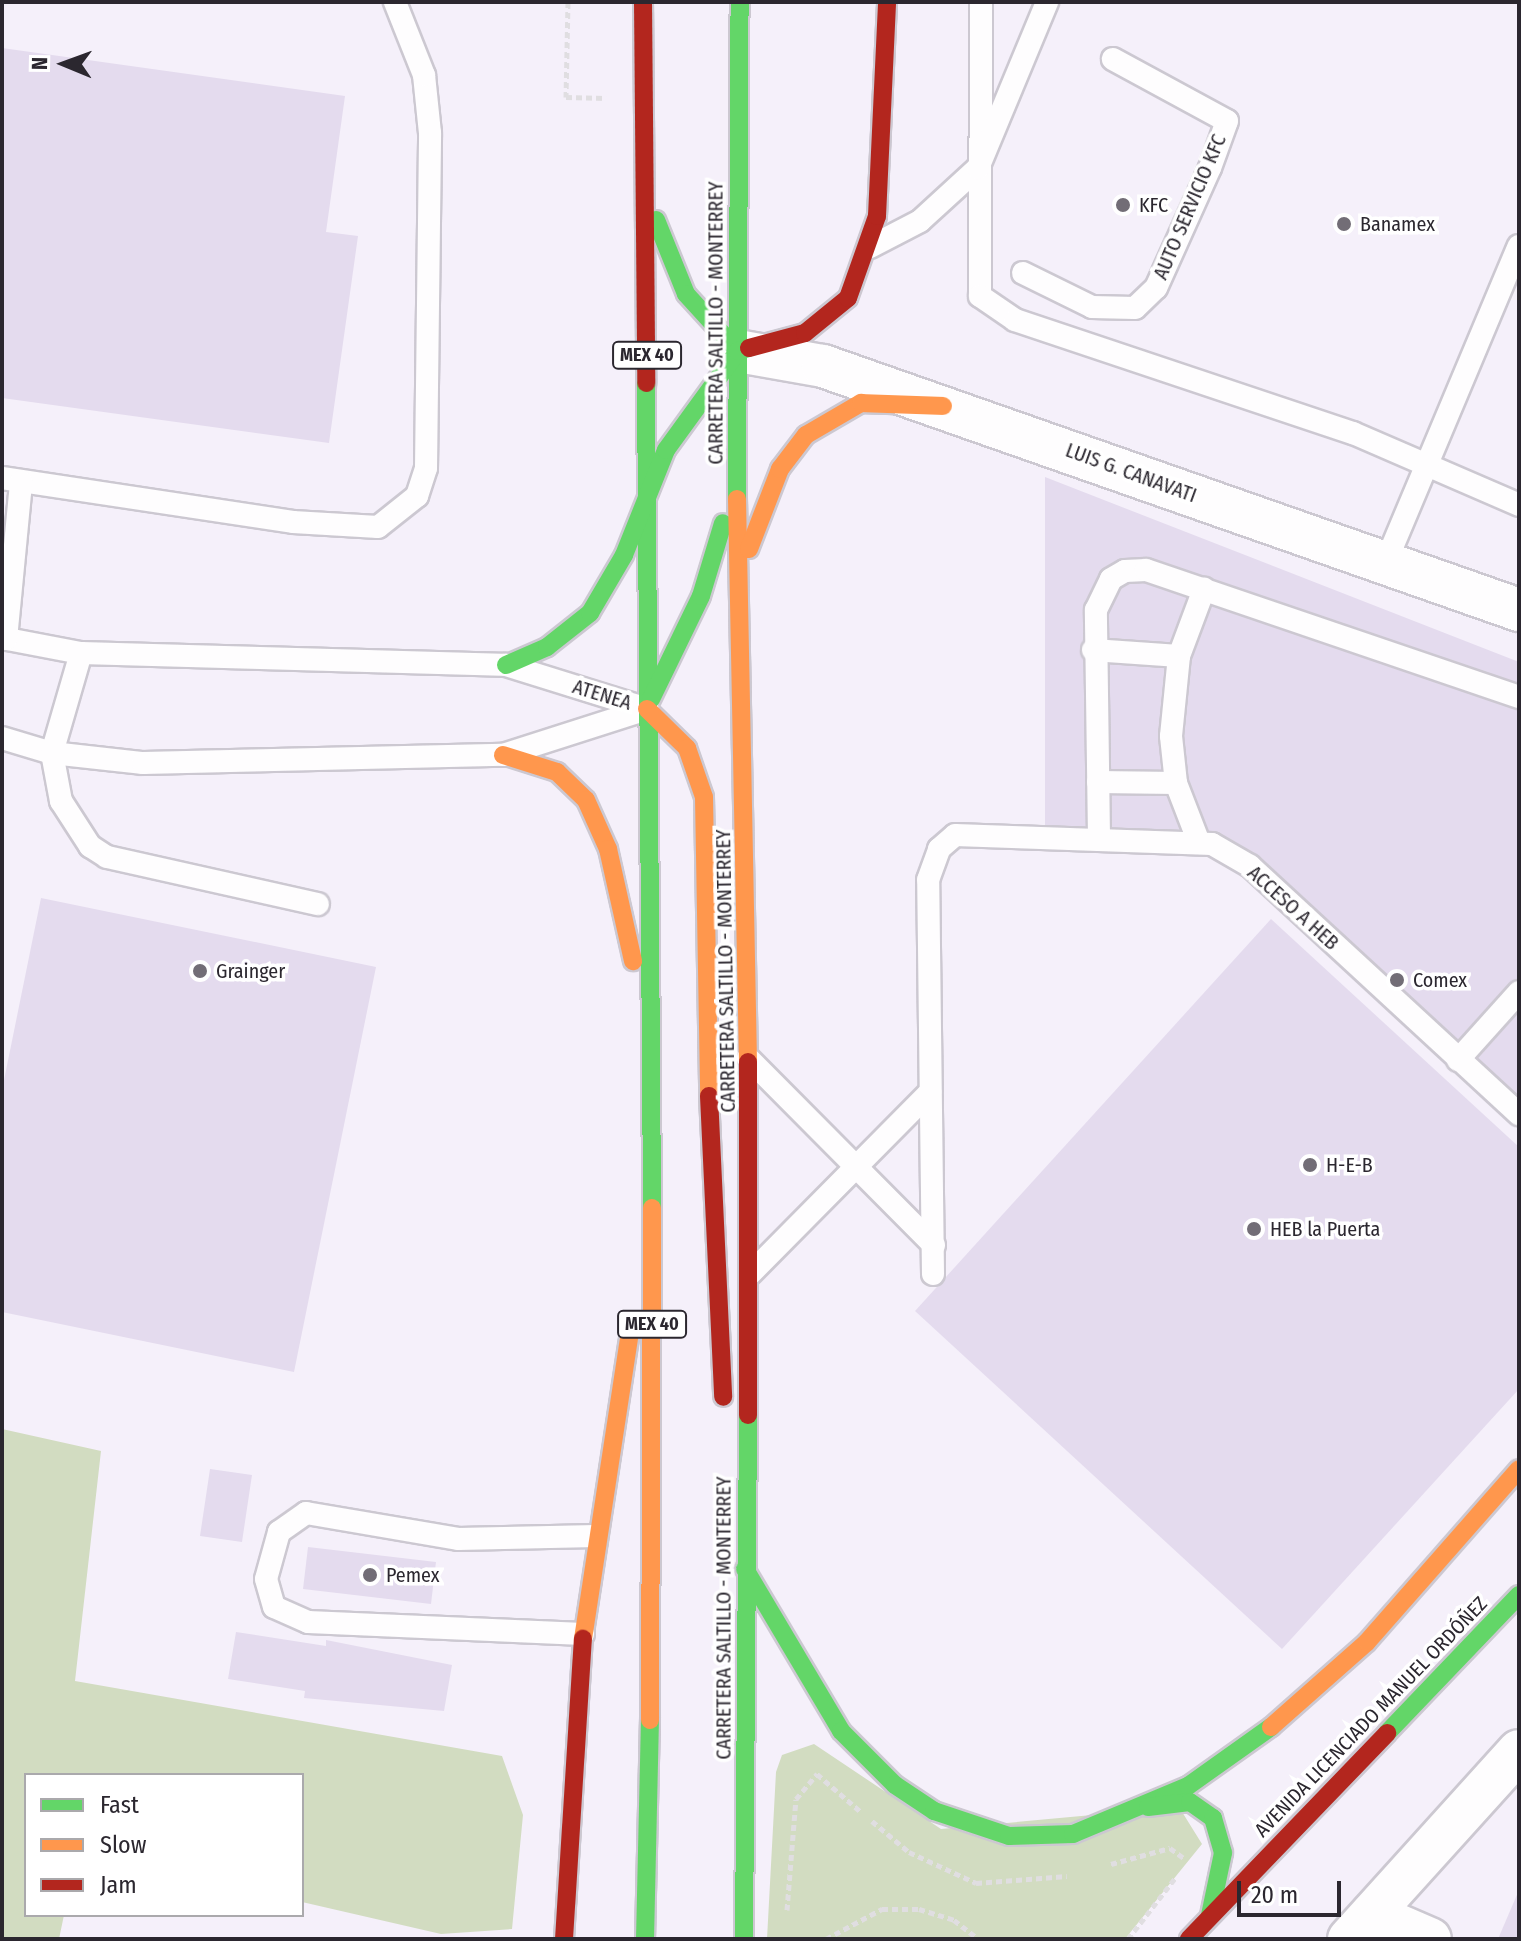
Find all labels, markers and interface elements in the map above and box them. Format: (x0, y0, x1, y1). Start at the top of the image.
north arrow (24, 24, 104, 104)
text: N (26, 57, 53, 70)
street label: AUTO SERVICIO KFC (1149, 131, 1231, 283)
street label: CARRETERA SALTILLO - MONTERREY (704, 181, 728, 465)
place label: KFC (1139, 193, 1168, 217)
marker: KFC (1114, 196, 1132, 214)
place label: Banamex (1360, 212, 1435, 236)
marker: Banamex (1335, 215, 1353, 233)
road number: MEX 40 (611, 341, 683, 369)
street label: LUIS G. CANAVATI (1062, 438, 1200, 508)
street label: ATENEA (570, 675, 634, 715)
street label: CARRETERA SALTILLO - MONTERREY (712, 829, 740, 1113)
street label: ACCESO A HEB (1243, 861, 1343, 955)
place label: Grainger (216, 959, 285, 983)
marker: Grainger (191, 962, 209, 980)
place label: Comex (1413, 968, 1467, 992)
marker: Comex (1388, 971, 1406, 989)
place label: H-E-B (1326, 1153, 1373, 1177)
marker: H-E-B (1301, 1156, 1319, 1174)
place label: HEB la Puerta (1270, 1217, 1380, 1241)
marker: HEB la Puerta (1245, 1220, 1263, 1238)
road number: MEX 40 (616, 1310, 688, 1338)
street label: CARRETERA SALTILLO - MONTERREY (712, 1476, 736, 1760)
place label: Pemex (386, 1563, 440, 1587)
marker: Pemex (361, 1566, 379, 1584)
street label: AVENIDA LICENCIADO MANUEL ORDÓÑEZ (1250, 1592, 1492, 1842)
legend (24, 1773, 304, 1917)
text: Fast (100, 1791, 139, 1819)
text: Slow (100, 1831, 146, 1859)
scale bar (1241, 1865, 1345, 1915)
text: Jam (100, 1871, 137, 1899)
text: 20 m (1251, 1881, 1298, 1909)

